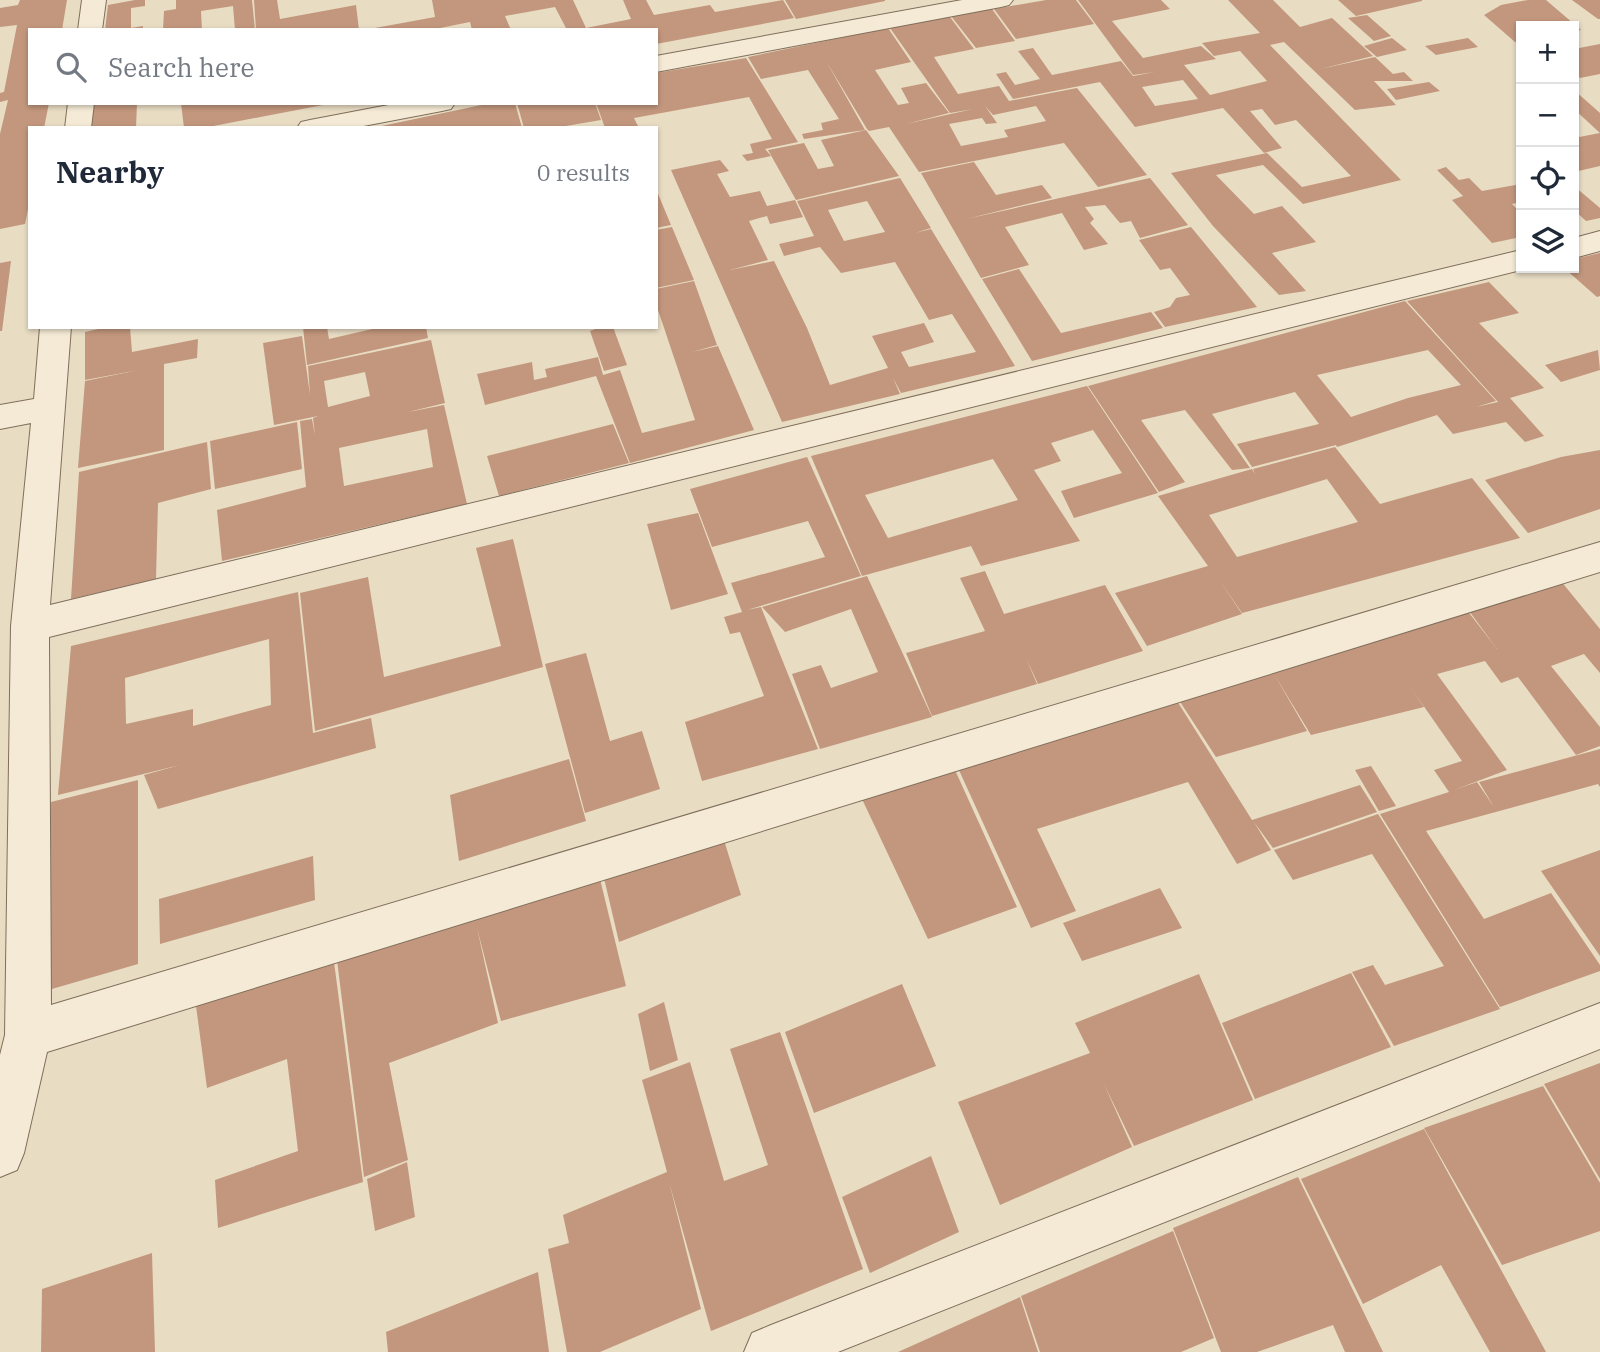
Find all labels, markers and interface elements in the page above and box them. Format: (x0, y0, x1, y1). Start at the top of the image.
map controls (1516, 21, 1579, 273)
button: + (1516, 21, 1579, 84)
search box (28, 28, 658, 105)
icon: search (52, 48, 90, 86)
text: Search here (108, 50, 254, 84)
button: − (1516, 84, 1579, 147)
button: locate (1516, 147, 1579, 210)
text: Nearby (56, 152, 164, 191)
text: 0 results (537, 157, 630, 187)
button: layers (1516, 210, 1579, 273)

